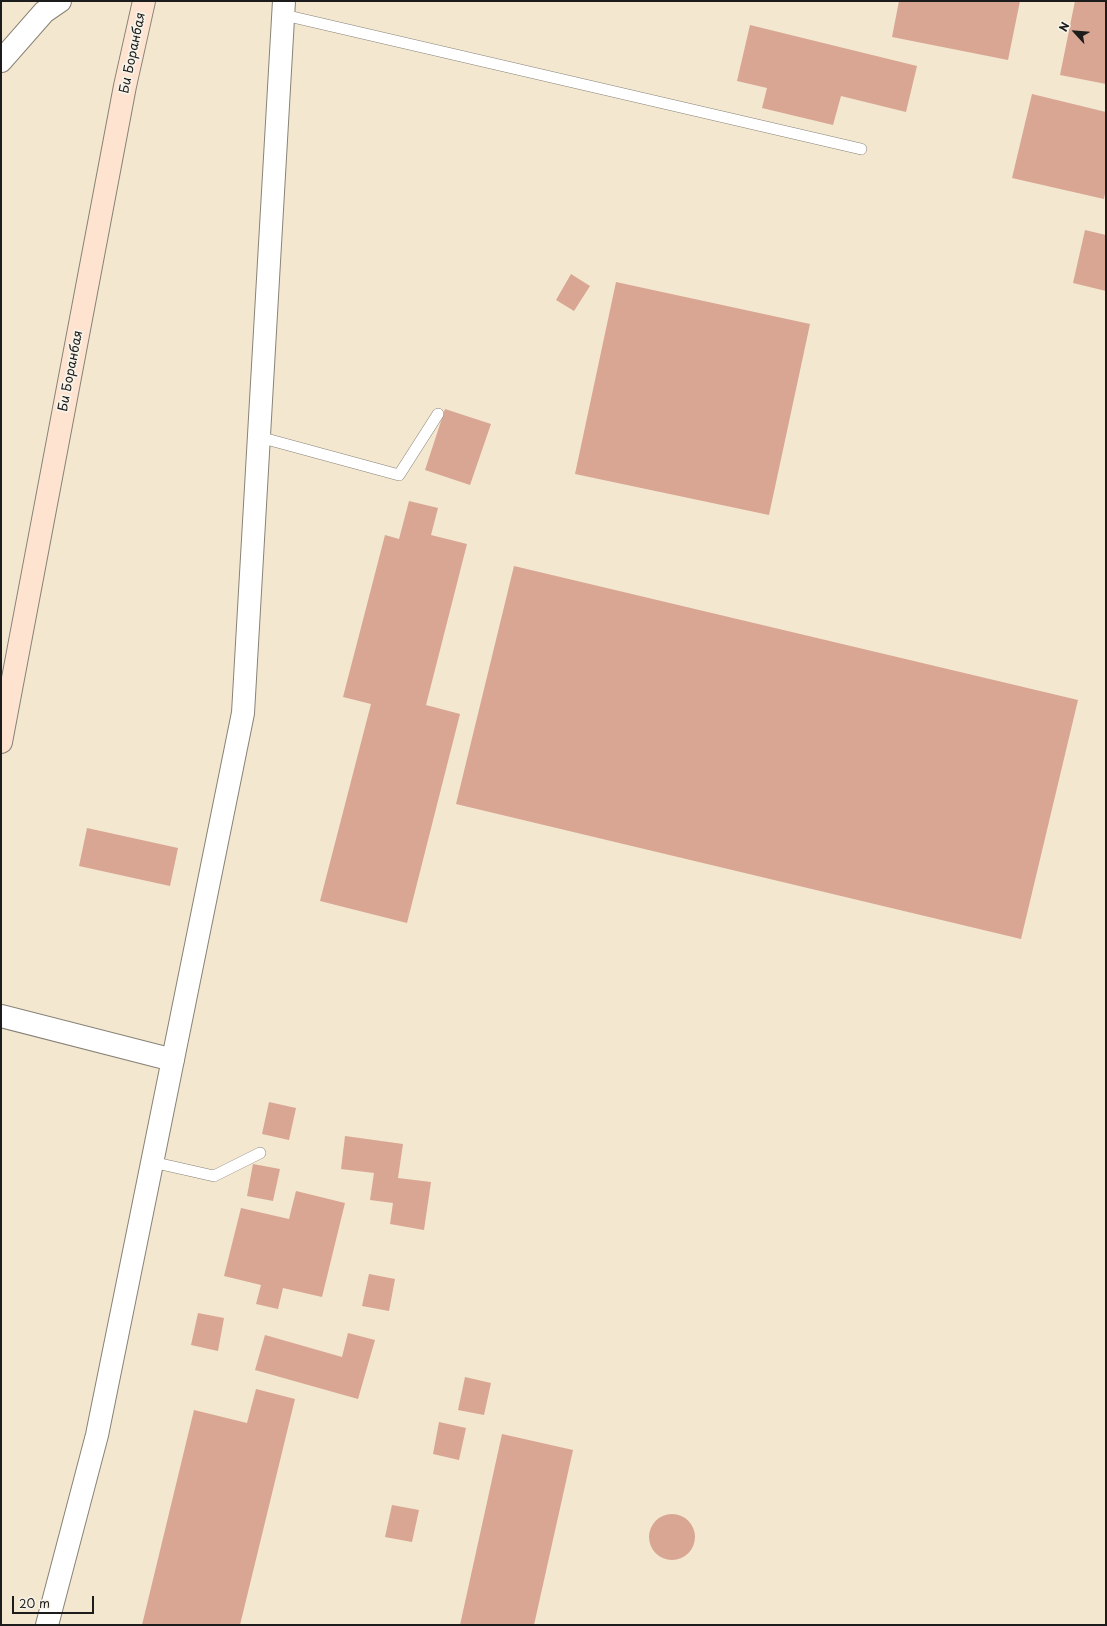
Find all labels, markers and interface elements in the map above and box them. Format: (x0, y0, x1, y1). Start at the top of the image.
street label: Би Боранбая (117, 11, 149, 95)
north arrow (1055, 12, 1095, 52)
text: N (1054, 19, 1073, 34)
street label: Би Боранбая (55, 329, 87, 413)
scale bar (14, 1588, 96, 1614)
text: 20 m (19, 1594, 50, 1612)

